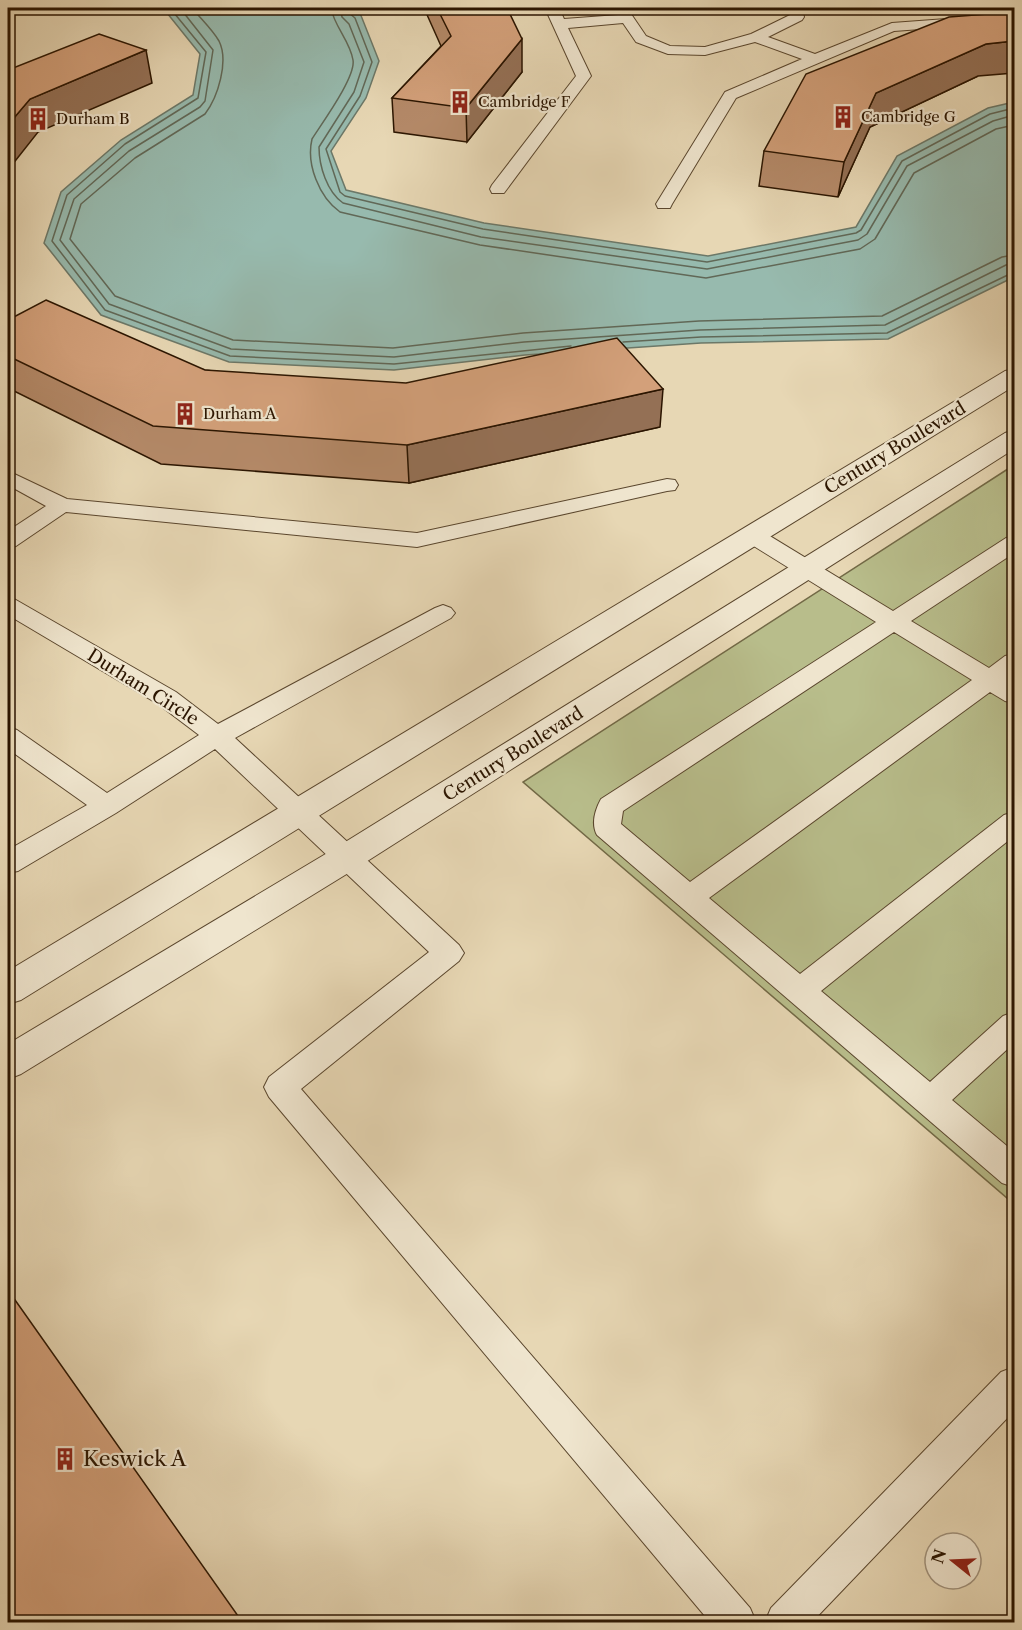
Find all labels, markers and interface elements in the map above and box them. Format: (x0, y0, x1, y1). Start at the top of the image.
building icon: Cambridge F (447, 89, 473, 115)
place label: Cambridge F (478, 92, 571, 111)
building icon: Cambridge G (830, 104, 856, 130)
building icon: Durham B (25, 106, 51, 132)
place label: Cambridge G (861, 107, 956, 126)
place label: Durham B (56, 109, 129, 128)
street label: Century Boulevard (820, 397, 970, 499)
building icon: Durham A (172, 401, 198, 427)
place label: Durham A (203, 404, 277, 423)
street label: Durham Circle (83, 644, 203, 730)
street label: Century Boulevard (439, 702, 587, 806)
building icon: Keswick A (52, 1446, 78, 1472)
place label: Keswick A (83, 1446, 187, 1471)
north arrow (923, 1531, 983, 1591)
text: N (927, 1547, 950, 1566)

